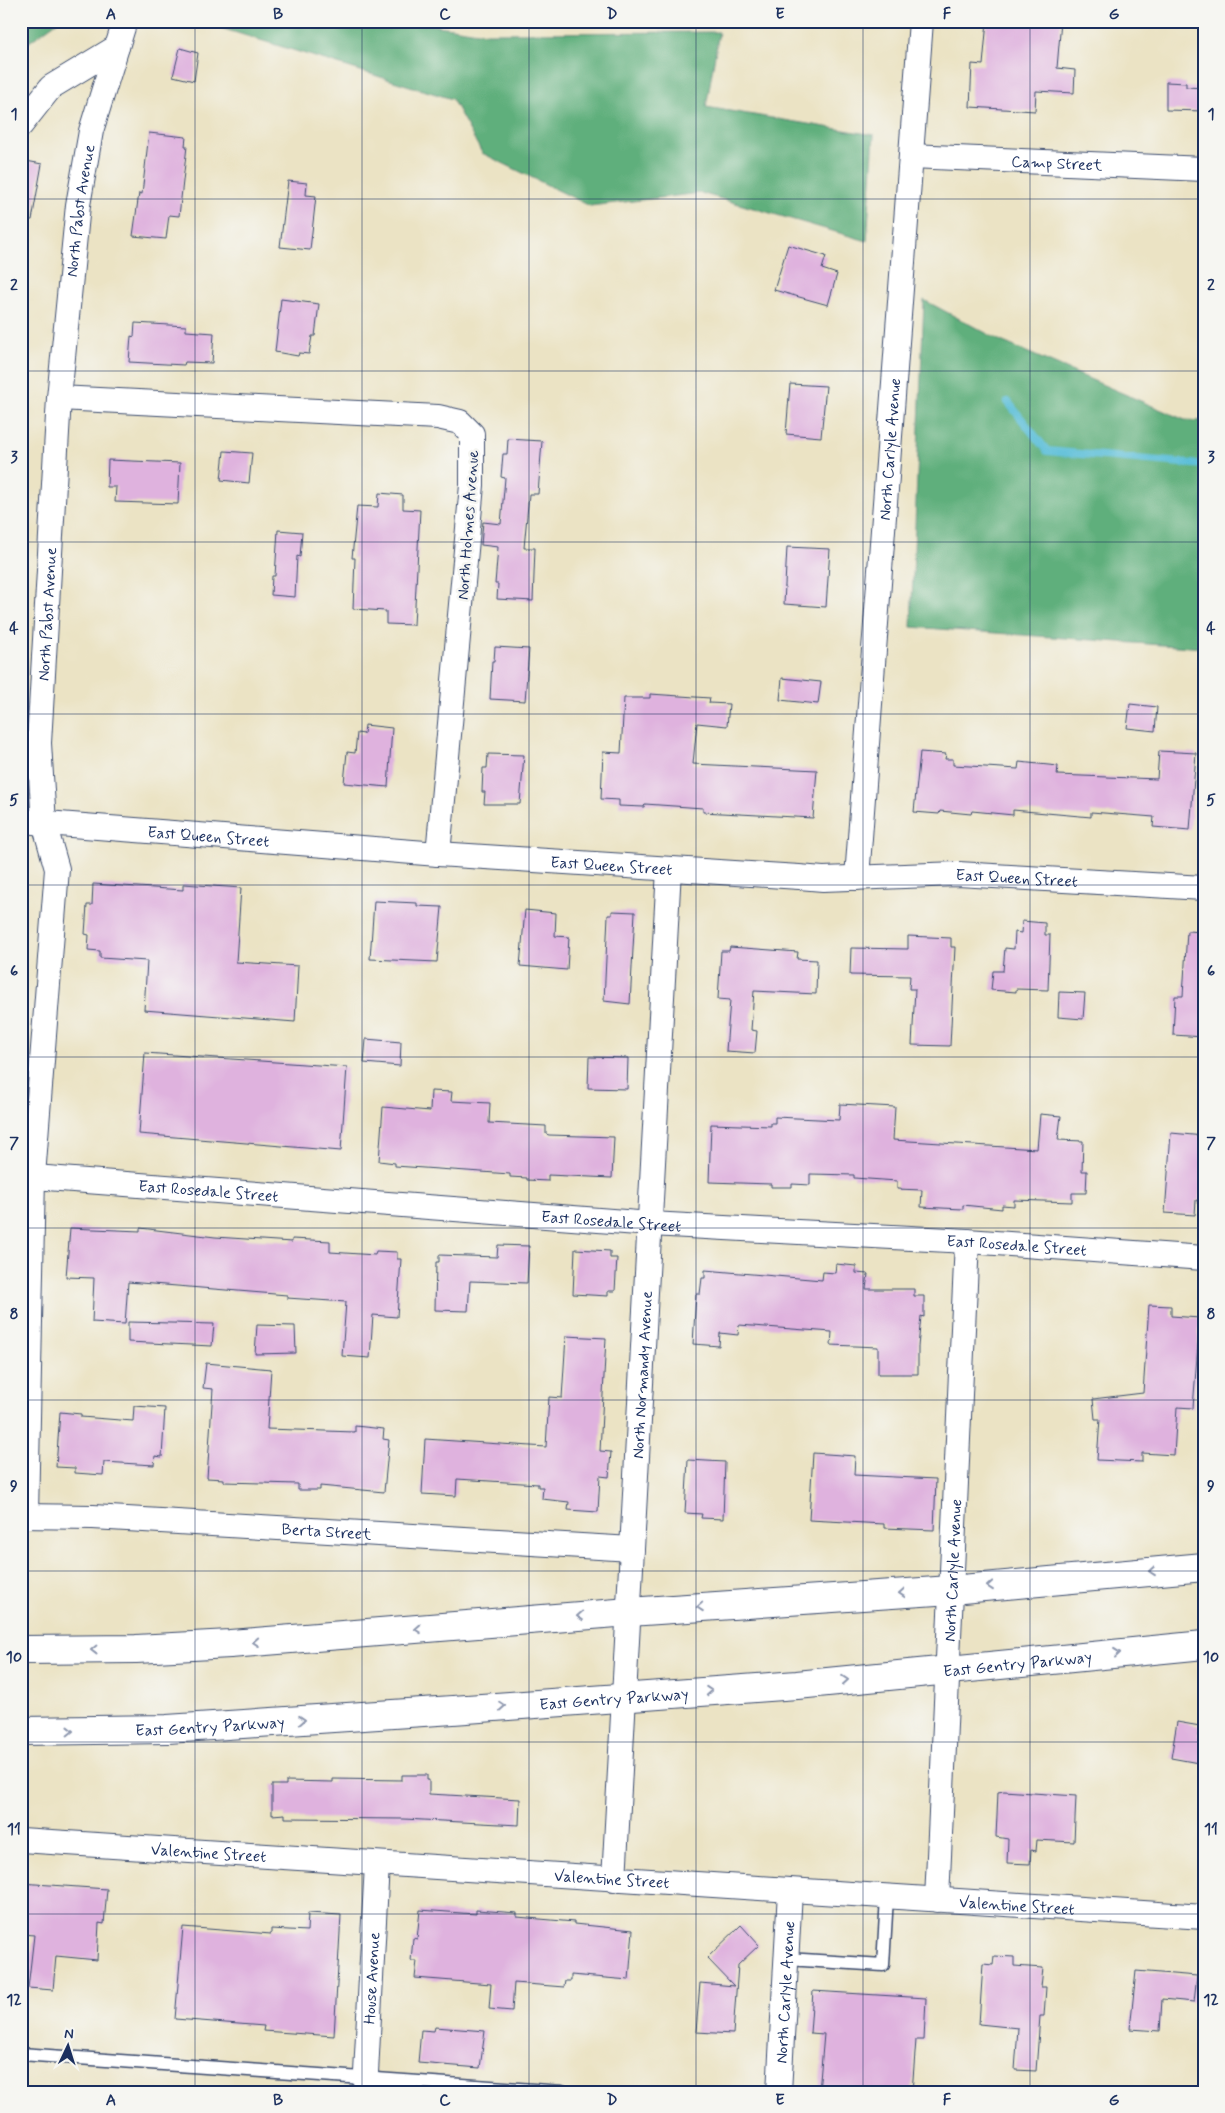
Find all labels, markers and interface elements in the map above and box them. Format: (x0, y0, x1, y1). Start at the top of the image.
text: A (106, 4, 116, 25)
text: B (273, 4, 283, 25)
text: C (439, 4, 451, 25)
text: D (606, 4, 618, 25)
text: E (775, 4, 785, 25)
text: F (943, 4, 952, 25)
text: G (1109, 4, 1120, 25)
text: 1 (10, 104, 18, 125)
text: 1 (1207, 104, 1215, 125)
street label: North Pabst Avenue (62, 143, 100, 278)
street label: Camp Street (1011, 151, 1103, 177)
text: 2 (10, 275, 18, 296)
text: 2 (1207, 275, 1215, 296)
street label: North Carlyle Avenue (875, 377, 906, 521)
text: 3 (10, 447, 18, 468)
text: 3 (1207, 447, 1215, 468)
street label: North Holmes Avenue (453, 449, 484, 601)
street label: North Pabst Avenue (34, 547, 62, 682)
text: 4 (9, 618, 19, 639)
text: 4 (1206, 618, 1216, 639)
text: 5 (9, 790, 19, 811)
text: 5 (1206, 790, 1216, 811)
street label: East Queen Street (147, 822, 270, 853)
street label: East Queen Street (550, 852, 673, 881)
street label: East Queen Street (955, 865, 1078, 893)
text: 6 (10, 961, 18, 982)
text: 6 (1207, 961, 1215, 982)
text: 7 (9, 1133, 19, 1154)
text: 7 (1206, 1133, 1216, 1154)
street label: East Rosedale Street (138, 1176, 279, 1208)
street label: East Rosedale Street (540, 1207, 682, 1238)
street label: East Rosedale Street (946, 1231, 1087, 1262)
street label: North Normandy Avenue (628, 1290, 658, 1459)
text: 8 (9, 1304, 19, 1325)
text: 8 (1206, 1304, 1216, 1325)
text: 9 (10, 1476, 18, 1497)
text: 9 (1207, 1476, 1215, 1497)
street label: North Carlyle Avenue (940, 1499, 967, 1642)
street label: Berta Street (281, 1519, 373, 1546)
one-way arrow (1148, 1566, 1156, 1577)
one-way arrow (986, 1580, 994, 1591)
one-way arrow (898, 1587, 906, 1598)
one-way arrow (695, 1601, 703, 1612)
one-way arrow (576, 1610, 584, 1621)
one-way arrow (414, 1623, 422, 1634)
one-way arrow (252, 1636, 260, 1647)
one-way arrow (89, 1644, 97, 1655)
text: 10 (6, 1647, 22, 1668)
street label: East Gentry Parkway (942, 1647, 1093, 1683)
text: 10 (1203, 1647, 1219, 1668)
one-way arrow (1114, 1648, 1122, 1659)
one-way arrow (842, 1675, 850, 1686)
street label: East Gentry Parkway (539, 1684, 689, 1716)
one-way arrow (705, 1685, 713, 1696)
one-way arrow (498, 1701, 506, 1712)
street label: East Gentry Parkway (135, 1712, 285, 1741)
one-way arrow (298, 1715, 306, 1726)
one-way arrow (66, 1726, 74, 1736)
text: 11 (7, 1819, 21, 1840)
text: 11 (1204, 1819, 1218, 1840)
street label: Valentine Street (150, 1839, 267, 1868)
street label: Valentine Street (553, 1866, 670, 1894)
street label: Valentine Street (958, 1892, 1075, 1921)
street label: North Carlyle Avenue (772, 1920, 800, 2064)
street label: House Avenue (360, 1931, 385, 2025)
text: 12 (6, 1990, 22, 2011)
text: 12 (1203, 1990, 1219, 2011)
north arrow (42, 2020, 92, 2070)
text: N (64, 2025, 74, 2043)
text: A (106, 2090, 116, 2111)
text: B (273, 2090, 283, 2111)
text: C (439, 2090, 451, 2111)
text: D (606, 2090, 618, 2111)
text: E (775, 2090, 785, 2111)
text: F (943, 2090, 952, 2111)
text: G (1109, 2090, 1120, 2111)

